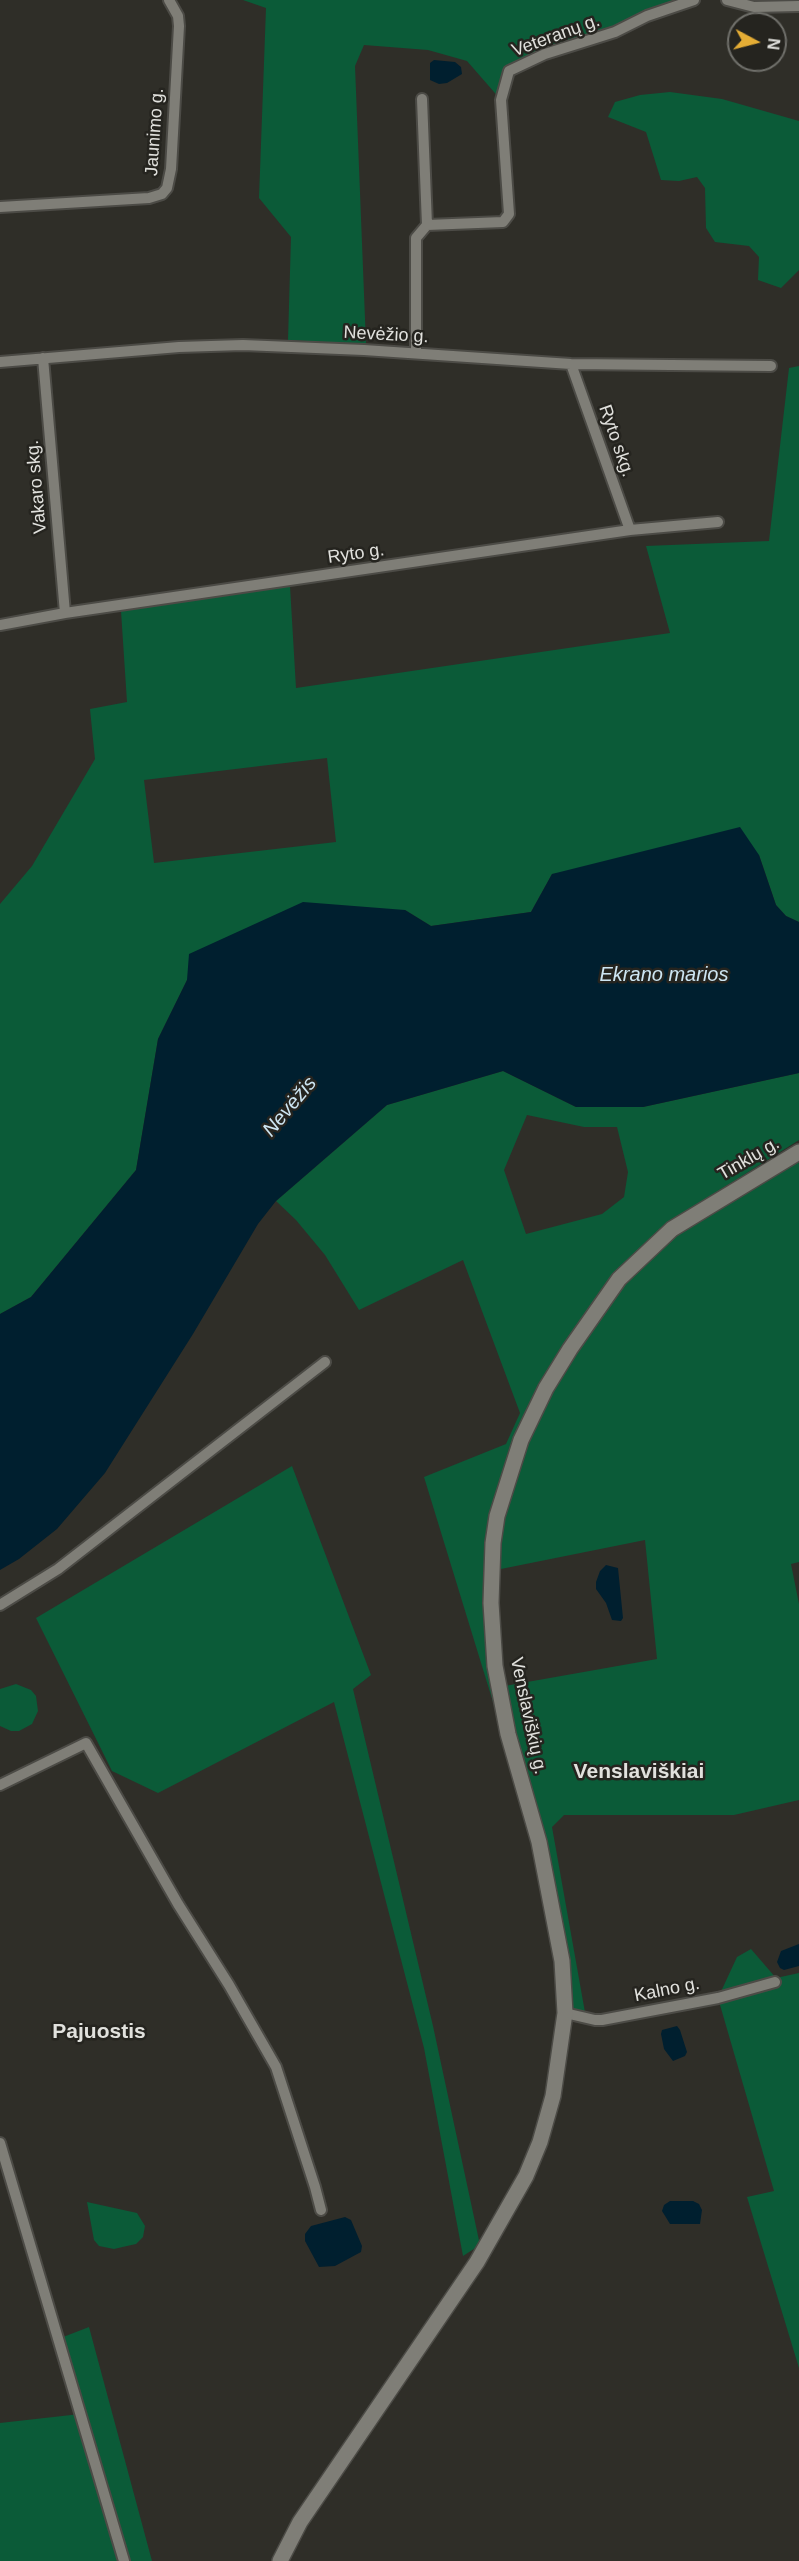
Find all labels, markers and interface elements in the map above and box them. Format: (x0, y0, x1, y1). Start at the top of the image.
street label: Veteranų g. (509, 10, 603, 62)
north arrow (727, 12, 787, 72)
text: N (764, 37, 783, 51)
street label: Jaunimo g. (141, 87, 169, 177)
street label: Nevėžio g. (343, 322, 429, 348)
street label: Ryto skg. (594, 402, 638, 480)
street label: Vakaro skg. (22, 439, 52, 535)
street label: Ryto g. (326, 539, 386, 569)
water label: Ekrano marios (600, 963, 728, 987)
water label: Nevėžis (258, 1072, 322, 1142)
street label: Tinklų g. (714, 1133, 784, 1185)
street label: Venslaviškių g. (505, 1656, 551, 1776)
district label: Venslaviškiai (574, 1759, 704, 1785)
street label: Kalno g. (633, 1973, 701, 2007)
district label: Pajuostis (52, 2019, 146, 2045)

